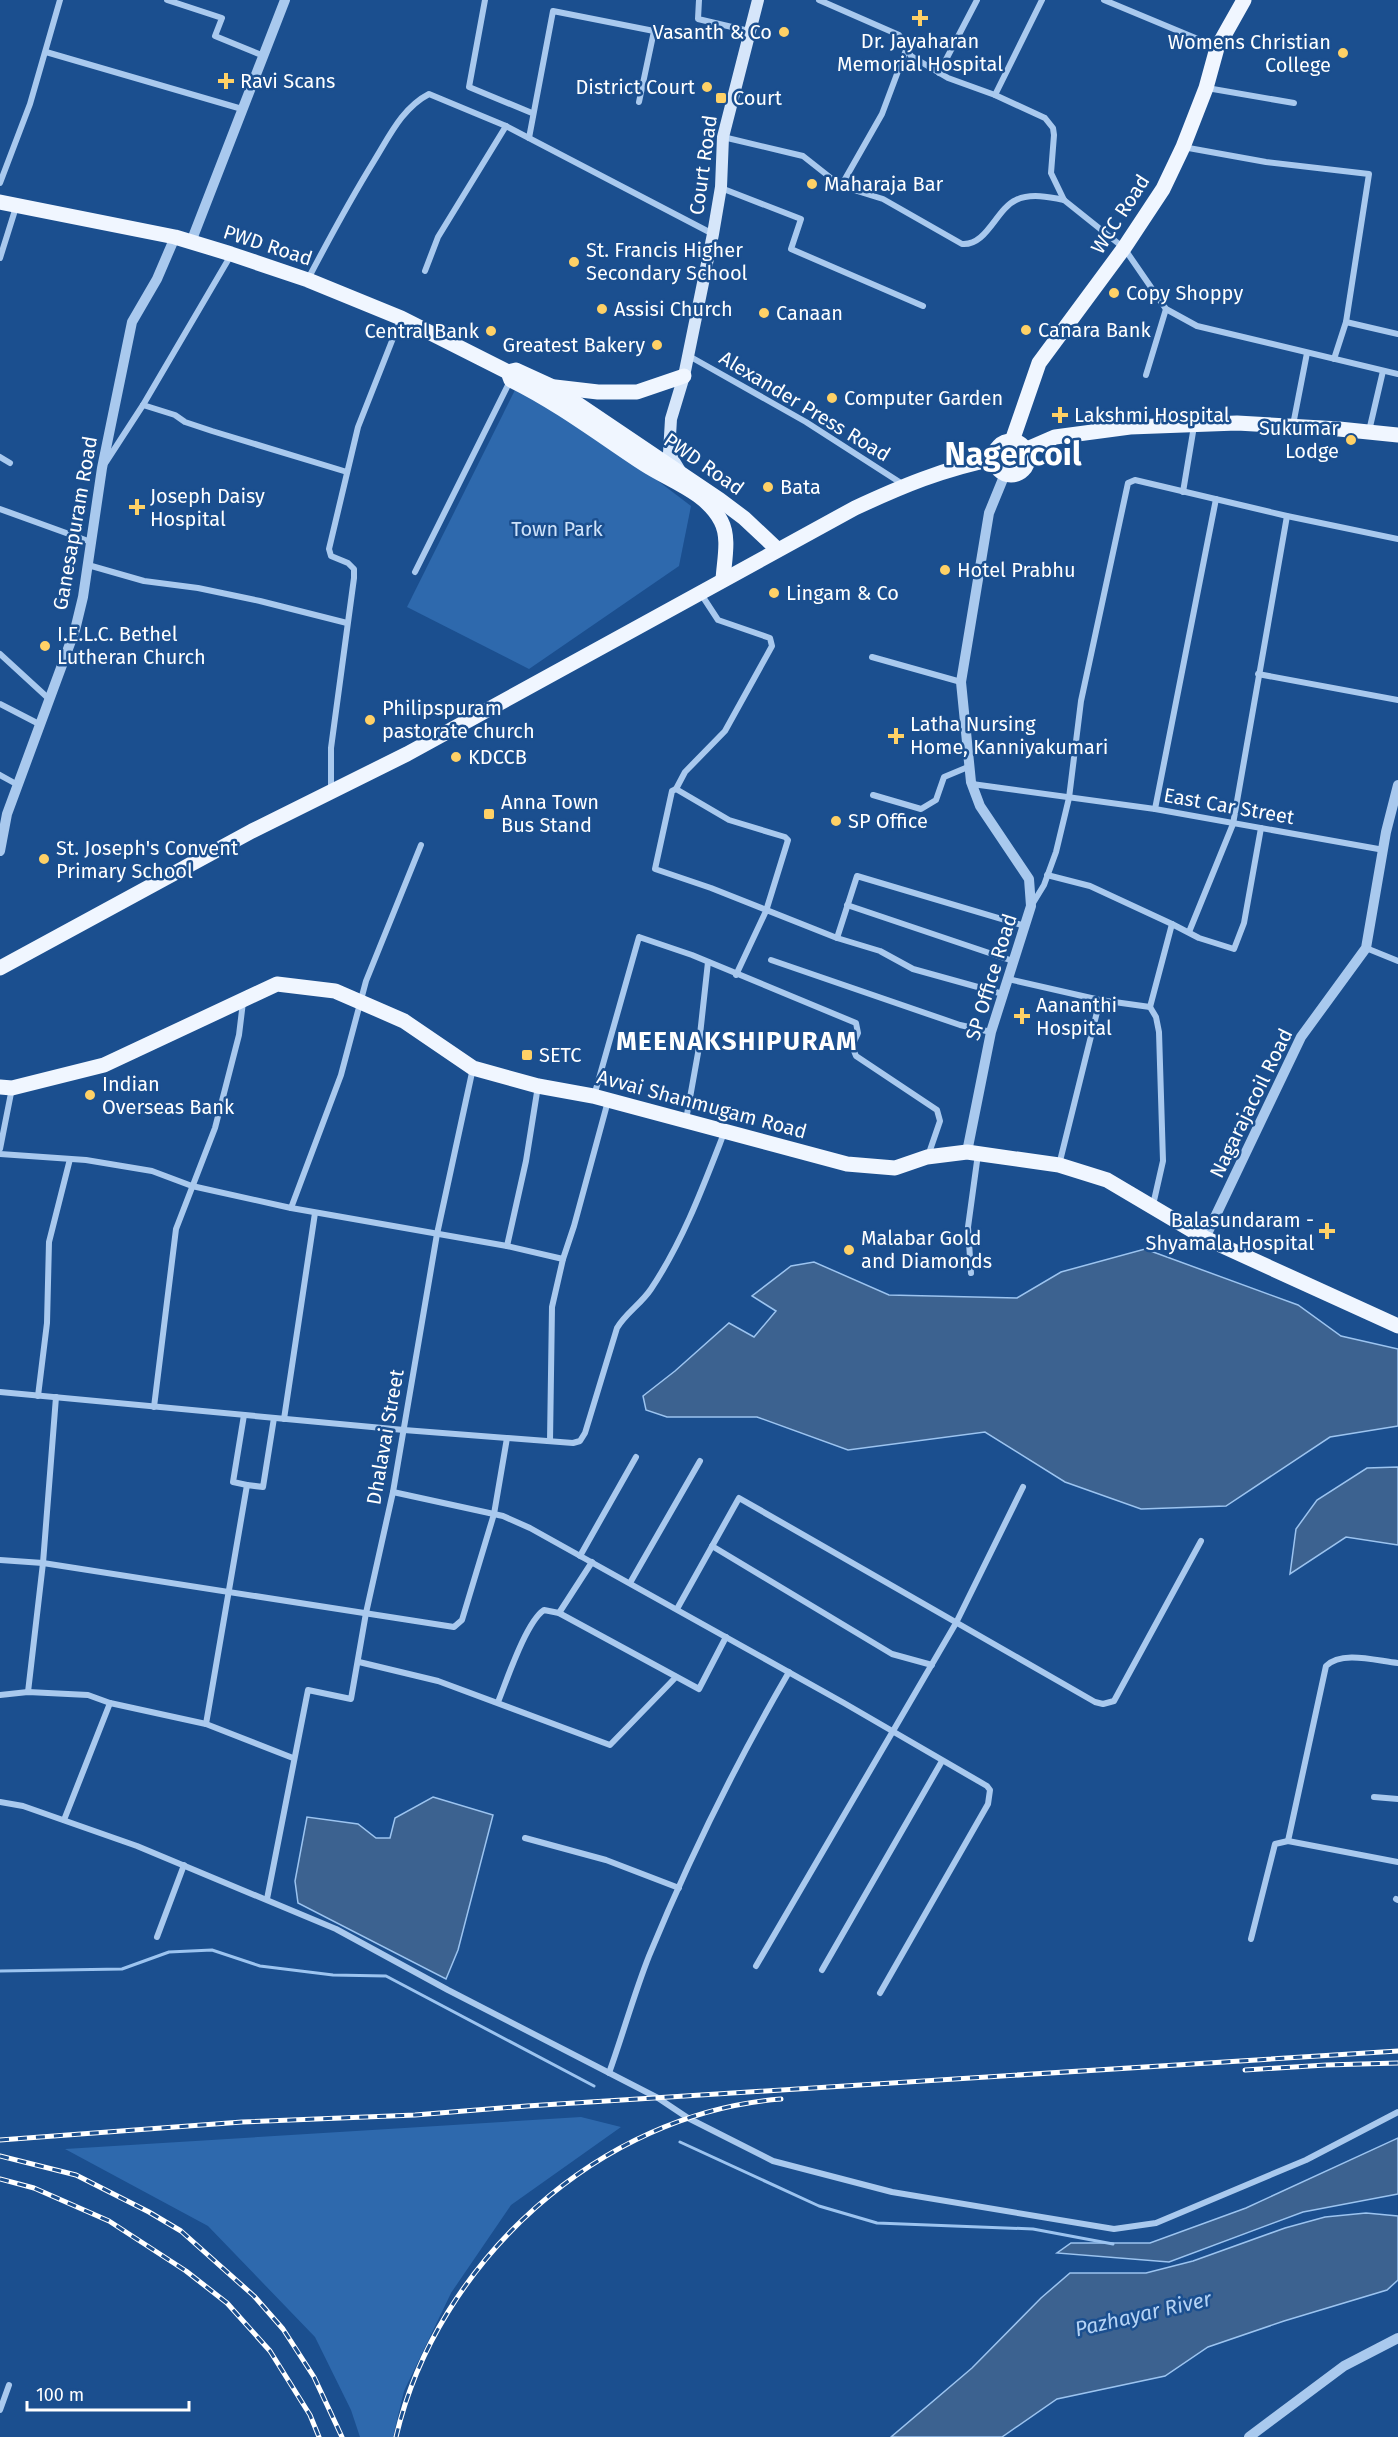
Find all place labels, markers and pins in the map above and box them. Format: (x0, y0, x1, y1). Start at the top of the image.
marker: Dr. Jayaharan Memorial Hospital (911, 9, 929, 27)
place label: Vasanth & Co (653, 20, 772, 44)
marker: Vasanth & Co (777, 25, 791, 39)
place label: Dr. Jayaharan Memorial Hospital (837, 29, 1003, 76)
place label: Womens Christian College (1168, 30, 1331, 77)
marker: Womens Christian College (1336, 46, 1350, 60)
place label: Ravi Scans (240, 69, 335, 93)
marker: Ravi Scans (217, 72, 235, 90)
place label: District Court (575, 75, 696, 99)
marker: District Court (700, 80, 714, 94)
place label: Court (733, 86, 783, 110)
marker: Court (714, 91, 728, 105)
place label: Maharaja Bar (824, 172, 944, 196)
marker: Maharaja Bar (805, 177, 819, 191)
place label: St. Francis Higher Secondary School (586, 238, 748, 285)
marker: St. Francis Higher Secondary School (567, 255, 581, 269)
place label: Copy Shoppy (1126, 281, 1243, 305)
marker: Copy Shoppy (1107, 286, 1121, 300)
place label: Assisi Church (614, 297, 733, 321)
place label: Canaan (776, 301, 843, 325)
marker: Assisi Church (595, 302, 609, 316)
marker: Canaan (757, 306, 771, 320)
place label: Canara Bank (1038, 318, 1151, 342)
place label: Central Bank (365, 319, 480, 343)
marker: Canara Bank (1019, 323, 1033, 337)
marker: Central Bank (484, 324, 498, 338)
place label: Greatest Bakery (502, 333, 645, 357)
marker: Greatest Bakery (650, 338, 664, 352)
place label: Computer Garden (844, 386, 1003, 410)
marker: Computer Garden (825, 391, 839, 405)
place label: Lakshmi Hospital (1074, 403, 1230, 427)
marker: Lakshmi Hospital (1051, 406, 1069, 424)
place label: Sukumar Lodge (1259, 416, 1339, 463)
marker: Sukumar Lodge (1344, 433, 1358, 447)
place label: Bata (780, 475, 821, 499)
marker: Bata (761, 480, 775, 494)
place label: Joseph Daisy Hospital (150, 484, 265, 531)
marker: Joseph Daisy Hospital (128, 498, 146, 516)
place label: Hotel Prabhu (957, 558, 1076, 582)
marker: Hotel Prabhu (938, 563, 952, 577)
place label: Lingam & Co (786, 581, 899, 605)
marker: Lingam & Co (767, 586, 781, 600)
place label: I.E.L.C. Bethel Lutheran Church (57, 622, 206, 669)
marker: I.E.L.C. Bethel Lutheran Church (38, 639, 52, 653)
place label: Philipspuram pastorate church (382, 696, 535, 743)
place label: Latha Nursing Home, Kanniyakumari (910, 712, 1108, 759)
marker: Philipspuram pastorate church (363, 713, 377, 727)
marker: Latha Nursing Home, Kanniyakumari (887, 727, 905, 745)
place label: KDCCB (468, 745, 527, 769)
marker: KDCCB (449, 750, 463, 764)
place label: Anna Town Bus Stand (501, 790, 599, 837)
marker: Anna Town Bus Stand (482, 807, 496, 821)
place label: SP Office (848, 809, 928, 833)
marker: SP Office (829, 814, 843, 828)
place label: St. Joseph's Convent Primary School (56, 836, 239, 883)
marker: St. Joseph's Convent Primary School (37, 852, 51, 866)
place label: Aananthi Hospital (1036, 993, 1117, 1040)
marker: Aananthi Hospital (1013, 1007, 1031, 1025)
place label: SETC (539, 1043, 581, 1067)
marker: SETC (520, 1048, 534, 1062)
place label: Indian Overseas Bank (102, 1072, 235, 1119)
marker: Indian Overseas Bank (83, 1088, 97, 1102)
place label: Balasundaram - Shyamala Hospital (1146, 1208, 1314, 1255)
marker: Balasundaram - Shyamala Hospital (1318, 1222, 1336, 1240)
place label: Malabar Gold and Diamonds (861, 1226, 992, 1273)
marker: Malabar Gold and Diamonds (842, 1243, 856, 1257)

